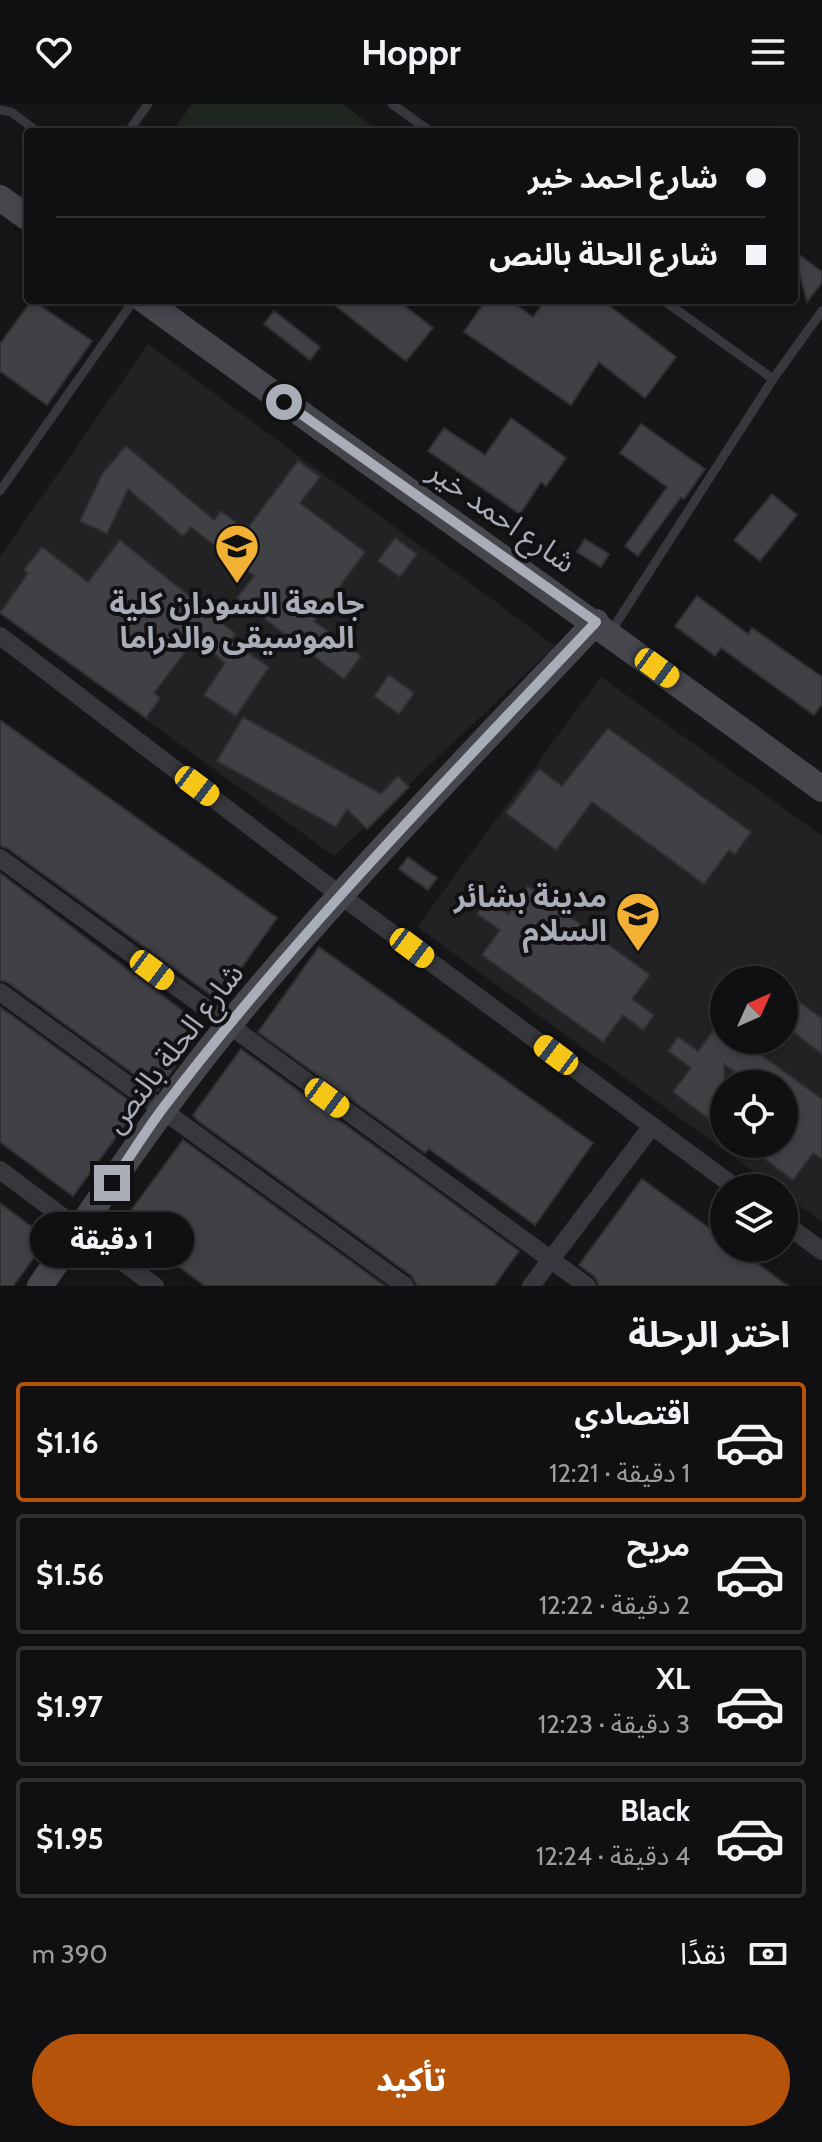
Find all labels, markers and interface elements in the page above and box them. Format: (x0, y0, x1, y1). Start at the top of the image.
icon: heart (32, 30, 76, 74)
text: Hoppr (361, 30, 461, 74)
icon: menu (746, 30, 790, 74)
text: شارع احمد خير (528, 159, 718, 196)
text: شارع الحلة بالنص (489, 236, 718, 273)
route start (266, 384, 302, 420)
street label: شارع احمد خير (419, 452, 583, 584)
school or university icon: جامعة السودان كلية الموسيقى والدراما (213, 522, 261, 585)
place label: جامعة السودان كلية الموسيقى والدراما (110, 585, 365, 656)
car (631, 644, 683, 692)
car (171, 762, 223, 810)
place label: مدينة بشائر السلام (452, 878, 607, 954)
school or university icon: مدينة بشائر السلام (614, 890, 662, 953)
car (386, 924, 438, 972)
car (126, 946, 178, 994)
street label: شارع الحلة بالنص (96, 956, 254, 1142)
north arrow (710, 966, 798, 1054)
map controls (710, 966, 798, 1262)
car (530, 1031, 582, 1079)
button: locate (710, 1070, 798, 1158)
car (301, 1074, 353, 1122)
route end (94, 1165, 130, 1201)
button: layers (710, 1174, 798, 1262)
callout: 1 دقيقة (30, 1211, 194, 1267)
text: 1 دقيقة (70, 1224, 154, 1256)
text: اختر الرحلة (628, 1312, 790, 1356)
text: اقتصادي (575, 1395, 690, 1432)
icon: car (714, 1406, 786, 1478)
text: $1.16 (36, 1424, 99, 1461)
text: 1 دقيقة · 12:21 (549, 1457, 690, 1489)
text: مريح (627, 1527, 690, 1564)
icon: car (714, 1538, 786, 1610)
text: $1.56 (36, 1556, 104, 1593)
text: 2 دقيقة · 12:22 (539, 1589, 690, 1621)
text: XL (656, 1660, 690, 1697)
icon: car (714, 1670, 786, 1742)
text: $1.97 (36, 1688, 103, 1725)
text: 3 دقيقة · 12:23 (538, 1708, 690, 1740)
text: Black (620, 1792, 690, 1829)
icon: car (714, 1802, 786, 1874)
text: $1.95 (36, 1820, 104, 1857)
text: 4 دقيقة · 12:24 (536, 1840, 690, 1872)
icon: cash (746, 1932, 790, 1976)
text: نقدًا (680, 1935, 726, 1972)
text: 390 m (32, 1938, 108, 1970)
button: تأكيد (32, 2034, 790, 2126)

